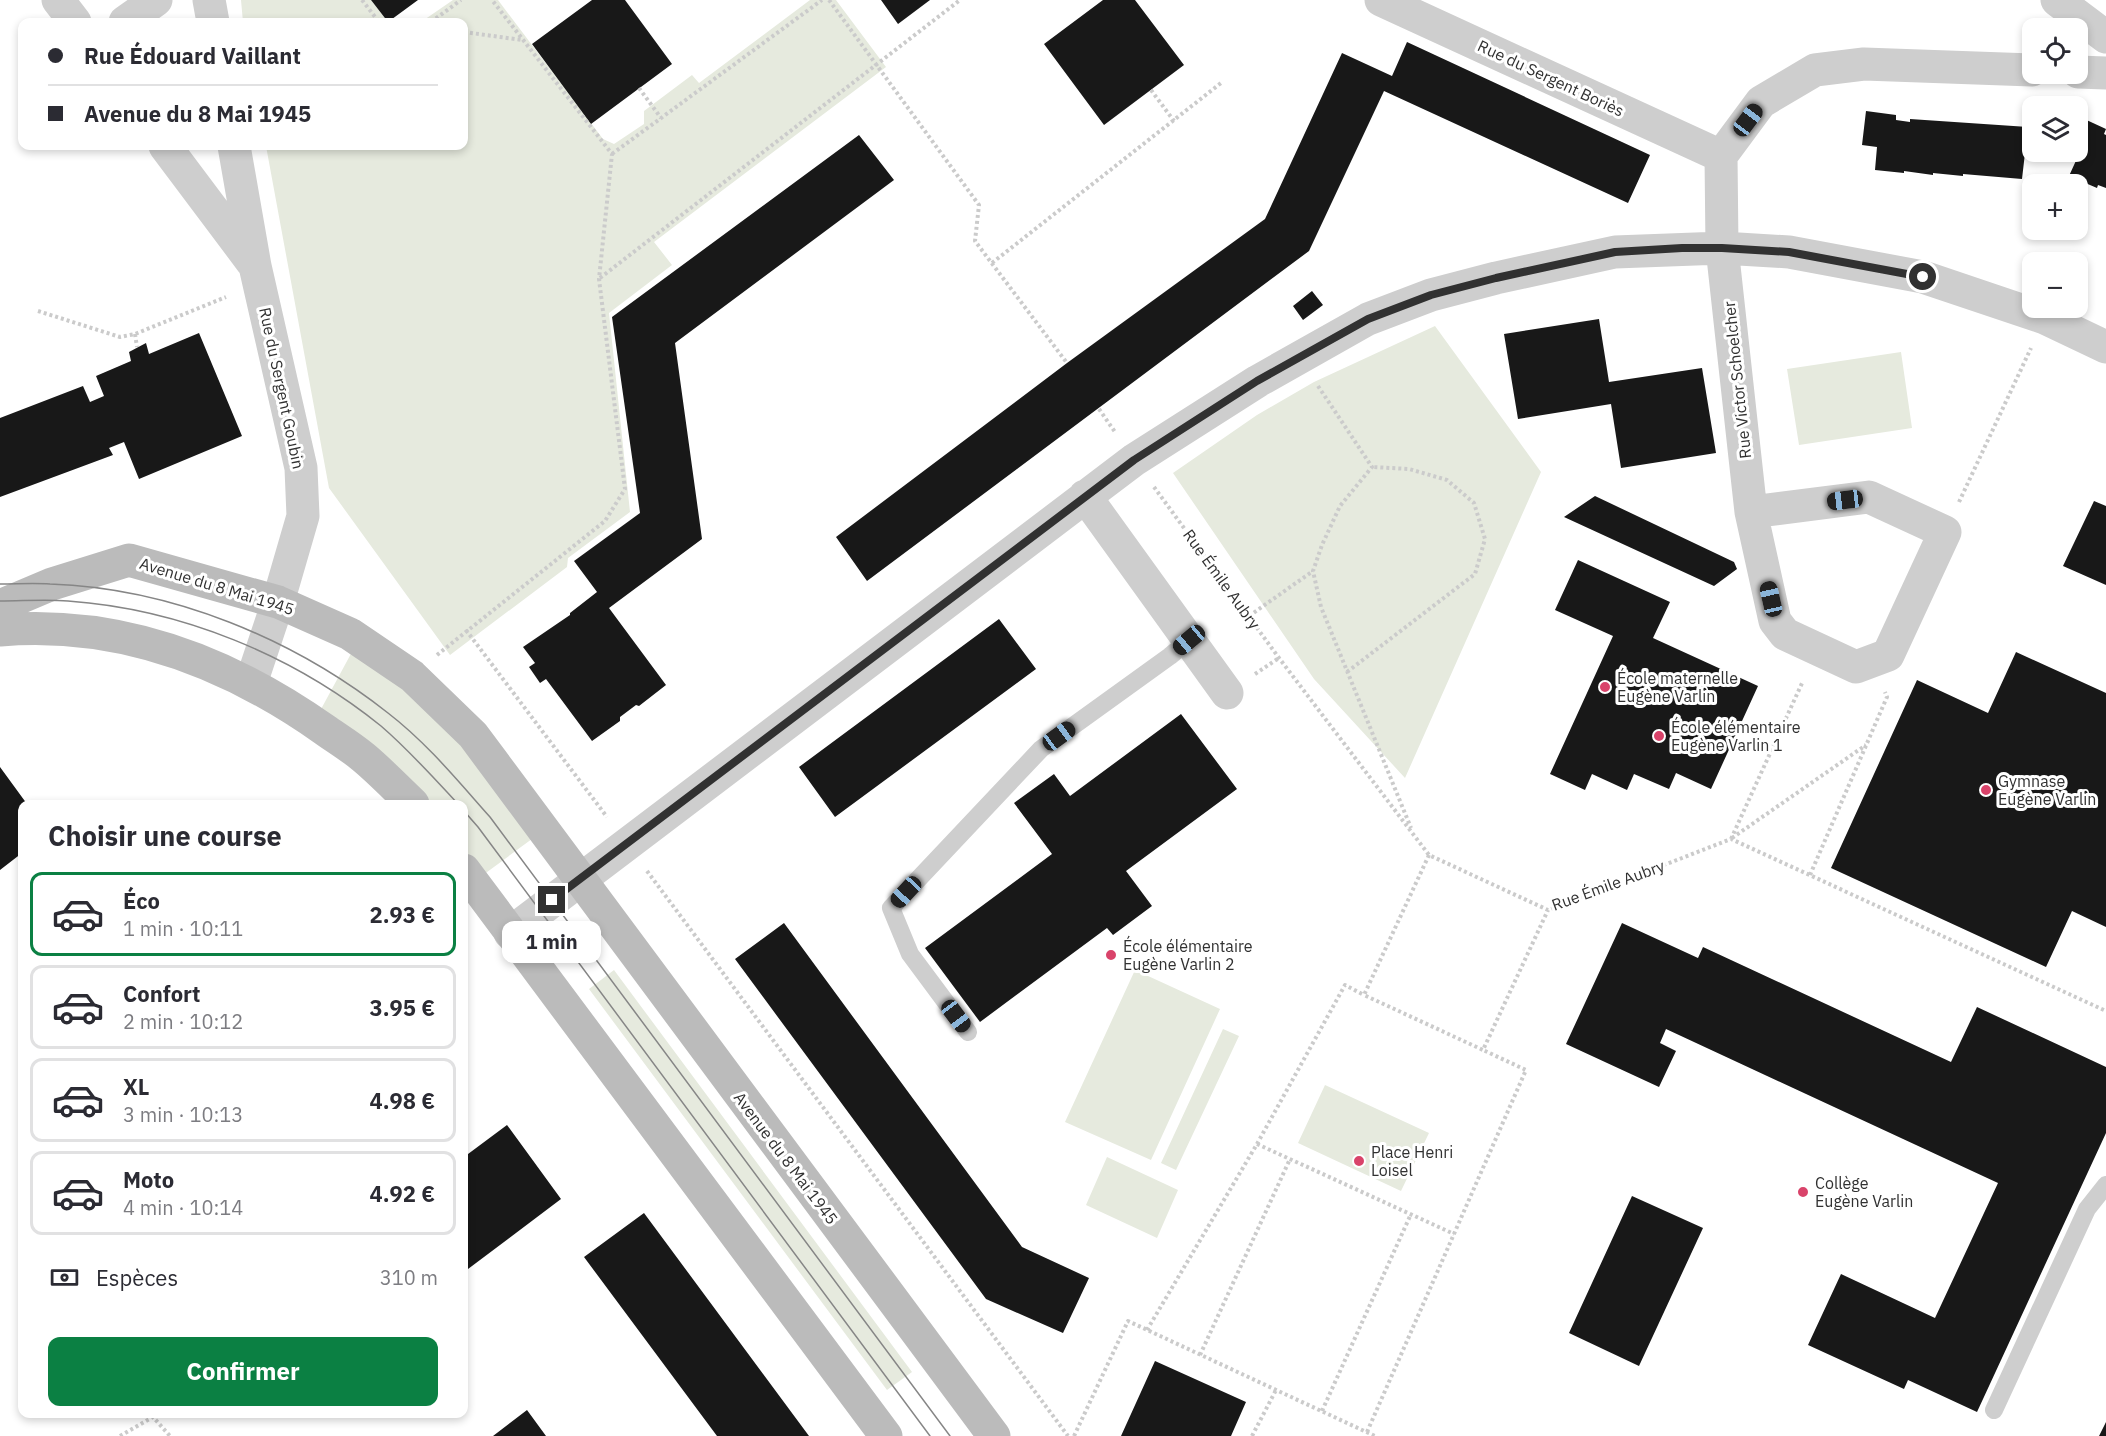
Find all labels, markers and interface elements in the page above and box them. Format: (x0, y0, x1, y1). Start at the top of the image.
map controls (2022, 18, 2088, 318)
button: locate (2022, 18, 2088, 84)
street label: Rue du Sergent Boriès (1475, 35, 1627, 121)
text: Rue Édouard Vaillant (84, 41, 301, 70)
button: layers (2022, 96, 2088, 162)
text: Avenue du 8 Mai 1945 (84, 99, 311, 128)
car (1730, 100, 1766, 140)
button: + (2022, 174, 2088, 240)
button: − (2022, 252, 2088, 318)
route start (1909, 263, 1936, 290)
street label: Rue Victor Schoelcher (1719, 300, 1755, 460)
street label: Rue du Sergent Goubin (255, 305, 309, 471)
car (1826, 489, 1864, 511)
street label: Rue Émile Aubry (1179, 524, 1266, 633)
street label: Avenue du 8 Mai 1945 (137, 553, 297, 619)
car (1758, 579, 1784, 619)
car (1169, 622, 1209, 658)
place label: École maternelle Eugène Varlin (1617, 667, 1738, 706)
marker: École maternelle Eugène Varlin (1598, 680, 1612, 694)
place label: École élémentaire Eugène Varlin 1 (1671, 716, 1801, 755)
car (1039, 718, 1079, 754)
marker: École élémentaire Eugène Varlin 1 (1652, 729, 1666, 743)
place label: Gymnase Eugène Varlin (1998, 771, 2096, 809)
marker: Gymnase Eugène Varlin (1979, 783, 1993, 797)
text: Choisir une course (48, 818, 282, 853)
street label: Rue Émile Aubry (1548, 854, 1667, 915)
car (887, 873, 925, 911)
text: Éco (123, 886, 160, 915)
route end (538, 886, 565, 913)
icon: car (51, 887, 105, 941)
text: 2.93 € (370, 900, 435, 929)
text: 1 min · 10:11 (123, 915, 243, 942)
callout: 1 min (502, 921, 602, 963)
text: 1 min (525, 928, 578, 955)
place label: École élémentaire Eugène Varlin 2 (1123, 935, 1253, 974)
marker: École élémentaire Eugène Varlin 2 (1104, 948, 1118, 962)
text: Confort (123, 979, 201, 1008)
icon: car (51, 980, 105, 1034)
text: 3.95 € (370, 993, 435, 1022)
car (938, 996, 974, 1036)
text: 2 min · 10:12 (123, 1008, 243, 1035)
text: XL (123, 1072, 149, 1101)
icon: car (51, 1073, 105, 1127)
text: 4.98 € (370, 1086, 435, 1115)
street label: Avenue du 8 Mai 1945 (730, 1088, 842, 1228)
text: 3 min · 10:13 (123, 1101, 243, 1128)
place label: Place Henri Loisel (1371, 1142, 1453, 1180)
marker: Place Henri Loisel (1352, 1154, 1366, 1168)
text: Moto (123, 1165, 174, 1194)
icon: car (51, 1166, 105, 1220)
place label: Collège Eugène Varlin (1815, 1173, 1913, 1211)
text: 4.92 € (370, 1179, 435, 1208)
marker: Collège Eugène Varlin (1796, 1185, 1810, 1199)
text: 4 min · 10:14 (123, 1194, 243, 1221)
icon: cash (48, 1261, 81, 1294)
text: Espèces (96, 1263, 178, 1292)
text: 310 m (380, 1264, 438, 1291)
button: Confirmer (48, 1337, 438, 1406)

